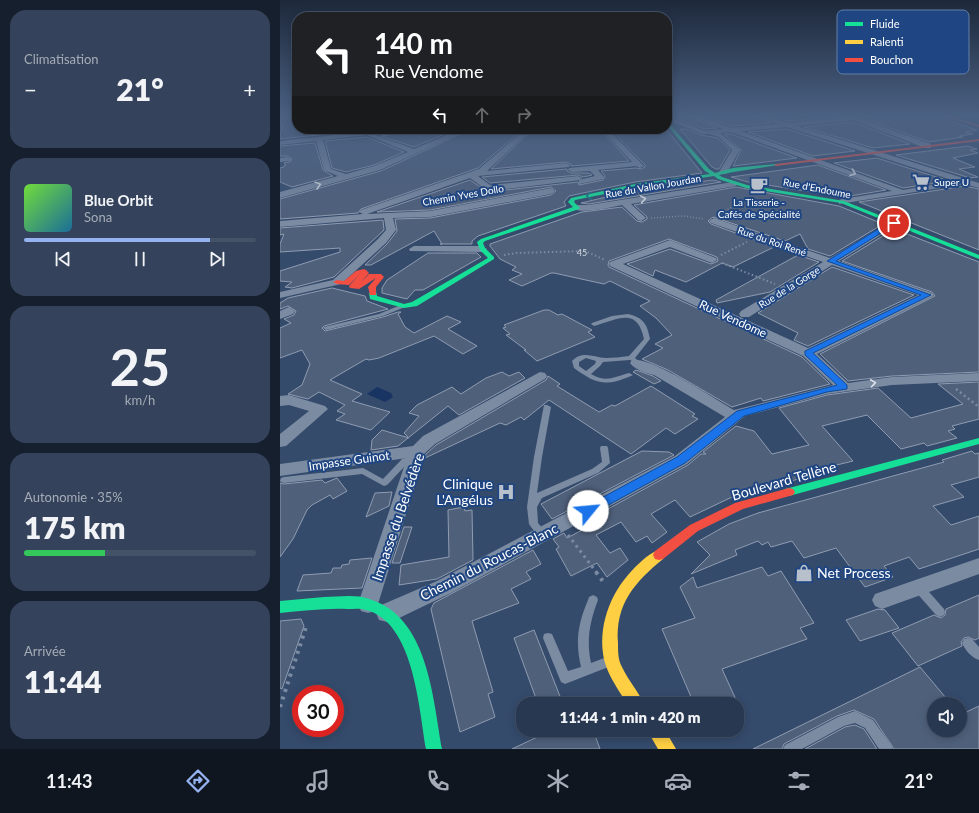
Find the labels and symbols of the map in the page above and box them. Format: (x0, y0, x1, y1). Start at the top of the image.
legend (837, 10, 969, 74)
text: Fluide (870, 17, 900, 30)
text: Ralenti (870, 35, 904, 48)
text: Bouchon (870, 53, 913, 66)
one-way arrow (849, 169, 856, 177)
street label: Rue du Vallon Jourdan (604, 172, 702, 200)
supermarket icon: Super U (911, 172, 931, 192)
cafe icon: La Tisserie - Cafés de Spécialité (749, 175, 769, 195)
street label: Rue d'Endoume (782, 176, 852, 200)
place label: Super U (934, 176, 969, 188)
one-way arrow (314, 181, 321, 190)
street label: Chemin Yves Dollo (421, 182, 505, 208)
one-way arrow (586, 191, 592, 200)
one-way arrow (640, 195, 646, 204)
place label: La Tisserie - Cafés de Spécialité (718, 196, 800, 220)
pin (877, 206, 911, 240)
street label: Rue du Roi René (736, 224, 808, 258)
house number: 45 (577, 247, 587, 258)
street label: Rue de la Gorge (756, 263, 822, 311)
street label: Rue Vendome (697, 296, 769, 341)
one-way arrow (870, 379, 876, 388)
street label: Impasse Guinot (308, 447, 391, 474)
street label: Impasse du Belvédère (368, 451, 427, 583)
street label: Boulevard Tellène (729, 457, 838, 504)
place label: Clinique L'Angélus (436, 475, 493, 508)
hospital icon: Clinique L'Angélus (496, 482, 516, 502)
position arrow (567, 490, 609, 532)
street label: Chemin du Roucas-Blanc (417, 519, 561, 604)
shop icon: Net Process (794, 563, 814, 583)
place label: Net Process (817, 564, 891, 581)
speed limit sign: 30 (292, 685, 344, 737)

